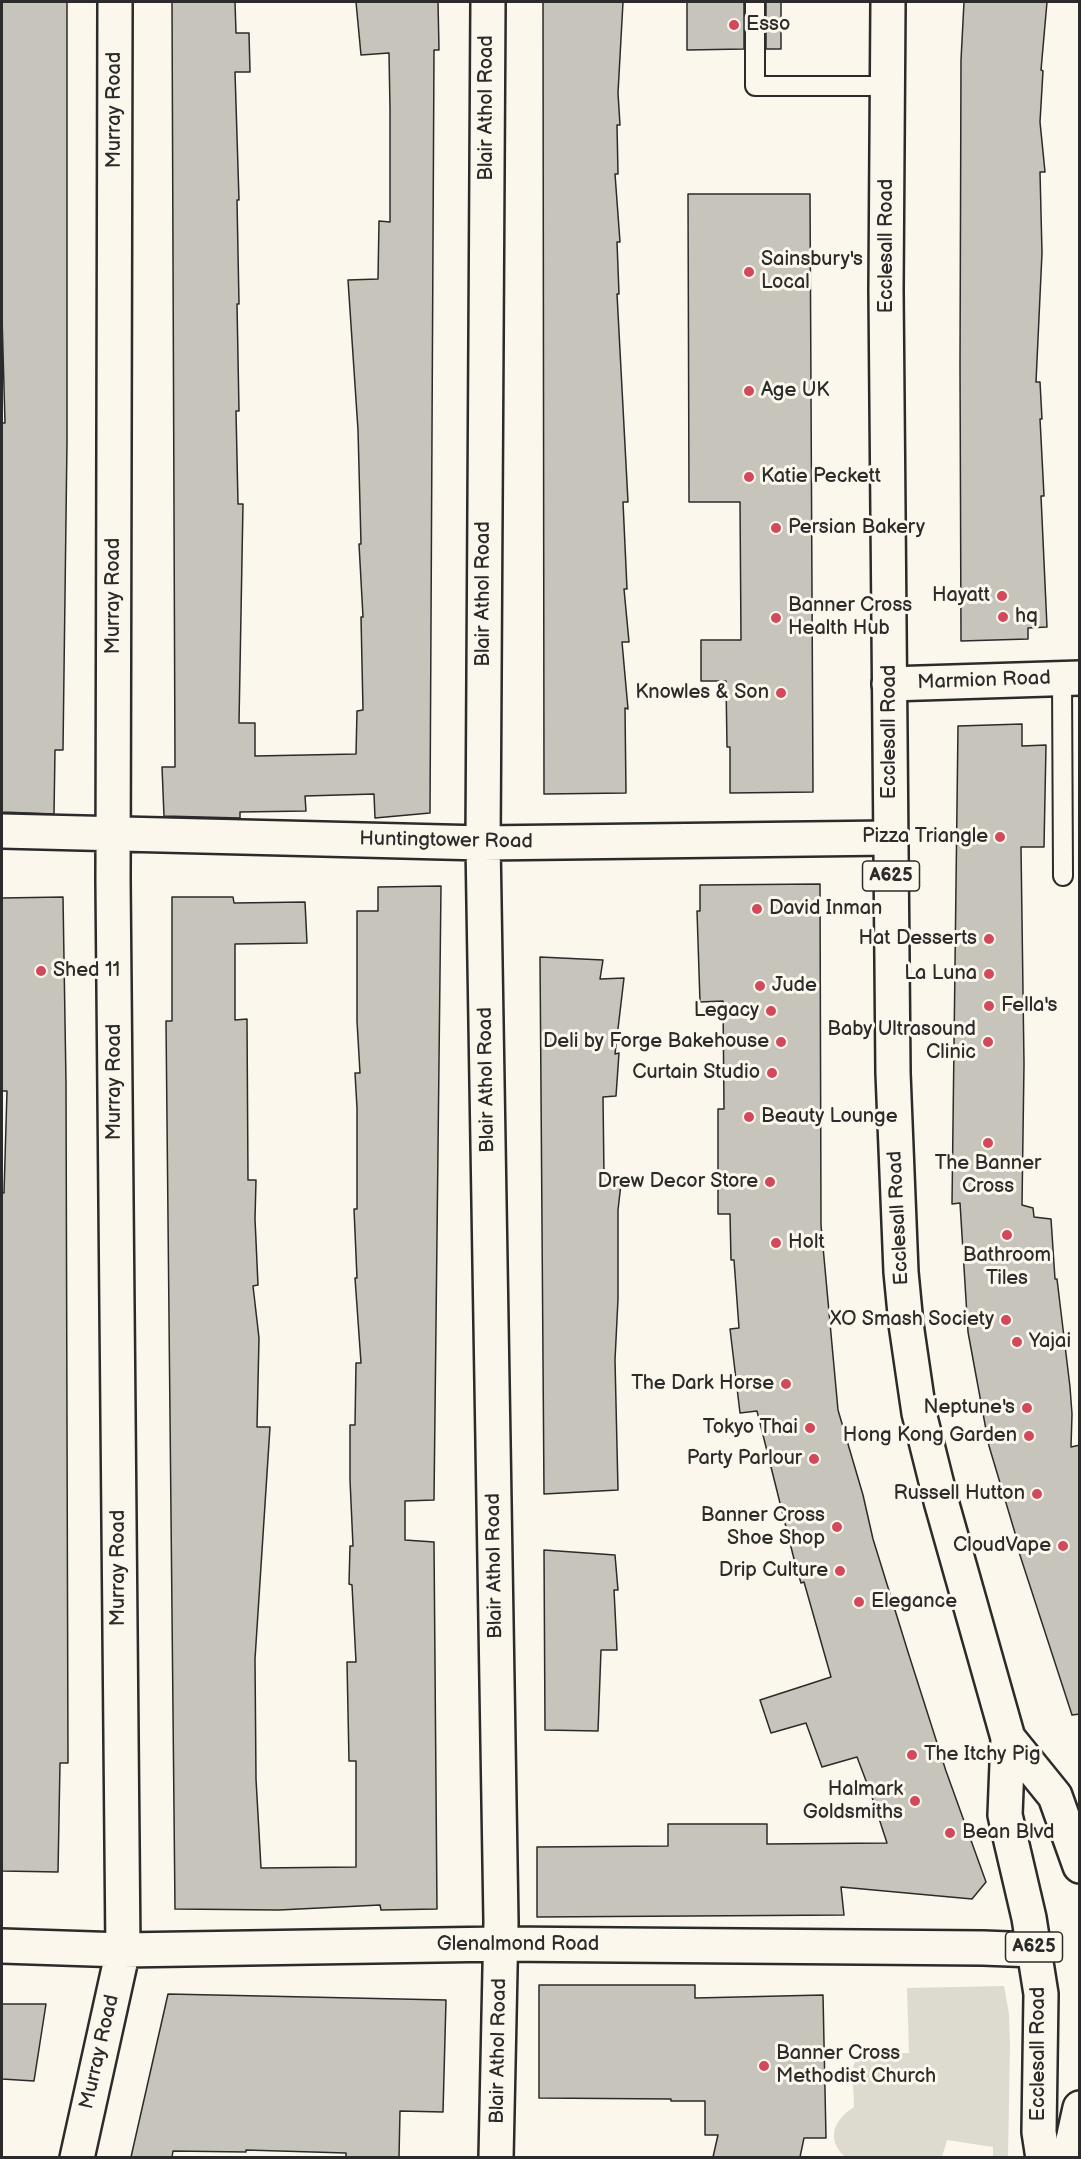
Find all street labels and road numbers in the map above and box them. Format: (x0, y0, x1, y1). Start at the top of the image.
street label: Blair Athol Road (475, 35, 499, 181)
street label: Murray Road (103, 52, 127, 168)
street label: Ecclesall Road (875, 179, 899, 313)
street label: Blair Athol Road (472, 521, 496, 667)
street label: Murray Road (102, 538, 126, 654)
street label: Ecclesall Road (878, 665, 902, 799)
street label: Marmion Road (917, 667, 1051, 695)
street label: Huntingtower Road (359, 827, 533, 855)
road number: A625 (862, 861, 920, 891)
street label: Blair Athol Road (474, 1007, 500, 1153)
street label: Murray Road (103, 1024, 127, 1140)
street label: Ecclesall Road (883, 1150, 915, 1286)
street label: Blair Athol Road (482, 1493, 508, 1639)
street label: Murray Road (107, 1510, 131, 1626)
road number: A625 (1006, 1932, 1062, 1962)
street label: Glenalmond Road (437, 1933, 599, 1957)
street label: Blair Athol Road (486, 1978, 512, 2124)
street label: Ecclesall Road (1027, 1987, 1051, 2121)
street label: Murray Road (75, 1993, 125, 2111)

